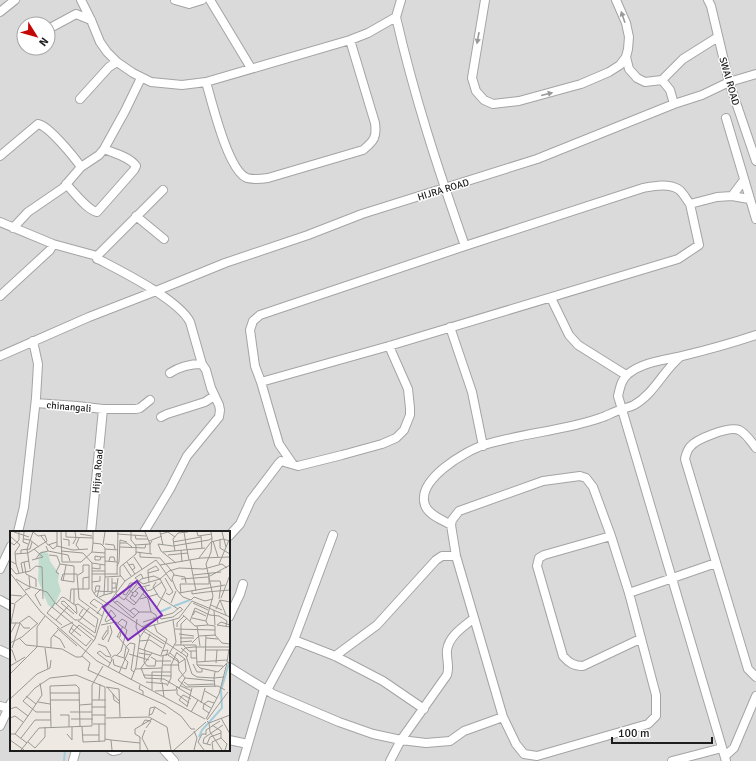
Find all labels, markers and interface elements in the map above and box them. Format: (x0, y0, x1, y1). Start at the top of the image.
one-way arrow (620, 11, 626, 23)
north arrow (16, 16, 56, 56)
one-way arrow (475, 32, 481, 45)
text: N (36, 35, 51, 49)
street label: SWAI ROAD (716, 56, 742, 107)
one-way arrow (540, 90, 553, 96)
street label: HIJRA ROAD (416, 176, 471, 203)
street label: chinangali (46, 399, 92, 415)
street label: Hijra Road (90, 448, 106, 494)
inset map (10, 531, 230, 751)
scale bar (612, 719, 712, 745)
text: 100 m (618, 726, 650, 741)

